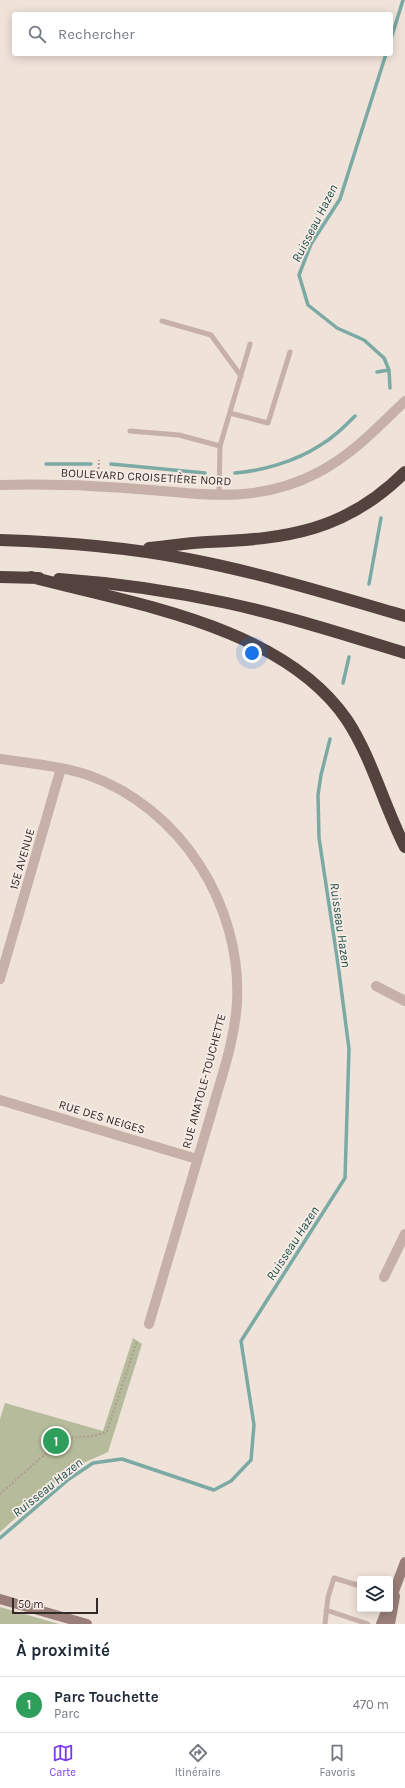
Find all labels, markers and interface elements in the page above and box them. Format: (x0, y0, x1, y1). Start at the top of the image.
search box (12, 12, 393, 56)
icon: search (26, 23, 48, 45)
text: Rechercher (58, 25, 135, 43)
water label: Ruisseau Hazen (288, 182, 341, 265)
street label: BOULEVARD CROISETIÈRE NORD (60, 465, 232, 488)
your location (242, 643, 262, 663)
street label: 15E AVENUE (7, 827, 37, 891)
water label: Ruisseau Hazen (327, 882, 354, 968)
street label: RUE ANATOLE-TOUCHETTE (179, 1012, 229, 1150)
street label: RUE DES NEIGES (57, 1097, 147, 1137)
water label: Ruisseau Hazen (263, 1203, 322, 1283)
pin: 1 (43, 1426, 69, 1456)
water label: Ruisseau Hazen (9, 1455, 85, 1520)
map controls (357, 1576, 393, 1612)
button: layers (357, 1576, 393, 1612)
scale bar (12, 1596, 98, 1615)
text: 50 m (18, 1598, 44, 1611)
text: À proximité (16, 1640, 110, 1660)
text: Parc Touchette (54, 1688, 159, 1706)
text: 1 (27, 1697, 31, 1712)
text: 470 m (353, 1697, 389, 1712)
text: Parc (54, 1706, 80, 1721)
tab: Carte (49, 1742, 76, 1779)
tab: Itinéraire (175, 1742, 221, 1779)
tab: Favoris (319, 1742, 356, 1779)

